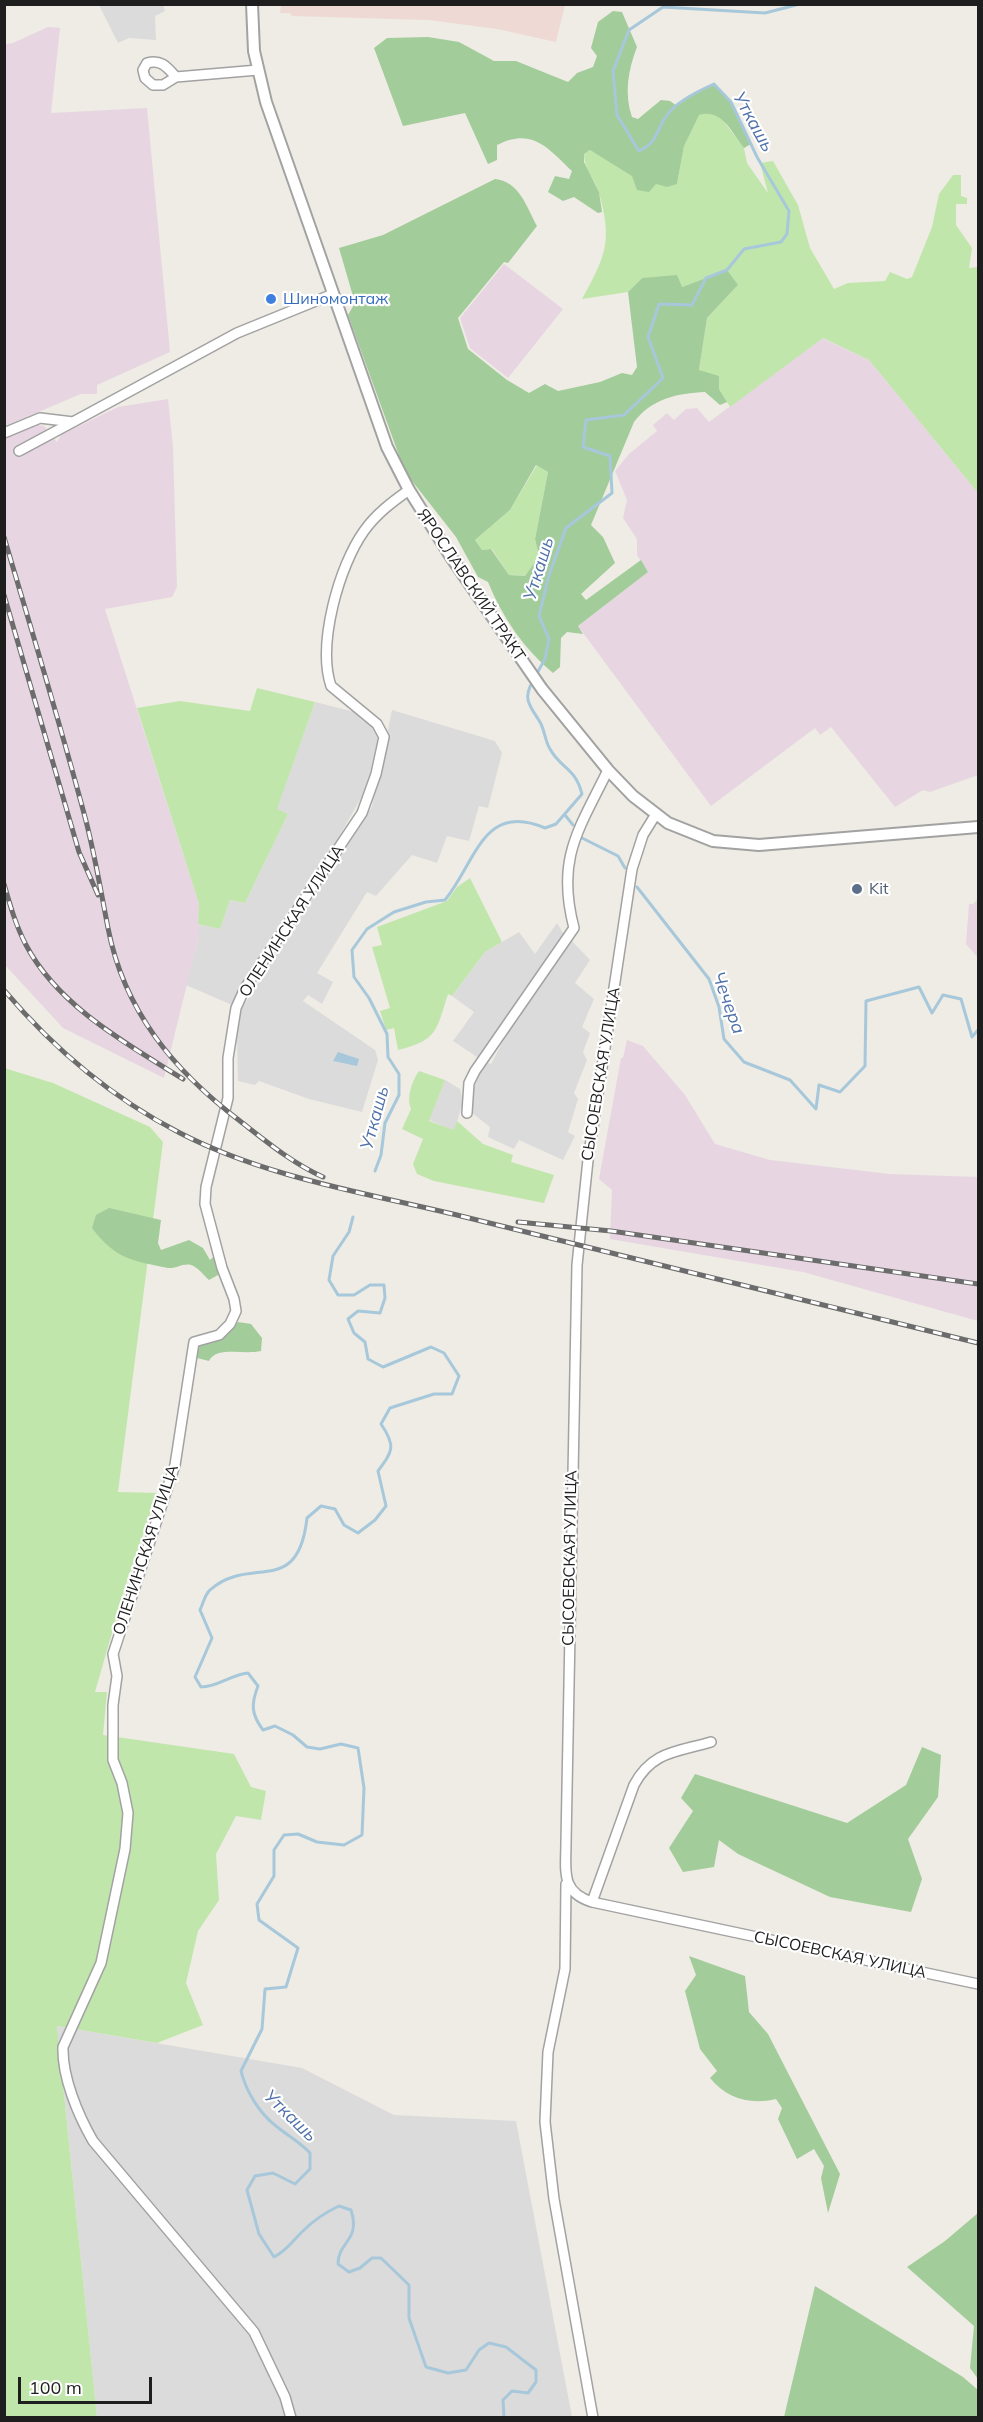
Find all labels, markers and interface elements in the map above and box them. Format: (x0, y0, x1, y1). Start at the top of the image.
water label: Уткашь (728, 88, 778, 156)
place label: Шиномонтаж (283, 289, 388, 309)
marker: Шиномонтаж (264, 292, 278, 306)
street label: ЯРОСЛАВСКИЙ ТРАКТ (413, 505, 529, 665)
water label: Уткашь (519, 535, 559, 603)
street label: ОЛЕНИНСКАЯ УЛИЦА (236, 841, 348, 1001)
place label: Kit (869, 879, 889, 899)
marker: Kit (850, 882, 864, 896)
water label: Чечера (707, 969, 749, 1037)
street label: СЫСОЕВСКАЯ УЛИЦА (578, 986, 624, 1162)
water label: Уткашь (356, 1084, 394, 1152)
street label: ОЛЕНИНСКАЯ УЛИЦА (109, 1462, 183, 1638)
street label: СЫСОЕВСКАЯ УЛИЦА (559, 1470, 581, 1646)
street label: СЫСОЕВСКАЯ УЛИЦА (752, 1927, 928, 1983)
water label: Уткашь (259, 2086, 321, 2146)
scale bar (21, 2365, 154, 2403)
text: 100 m (29, 2376, 82, 2399)

